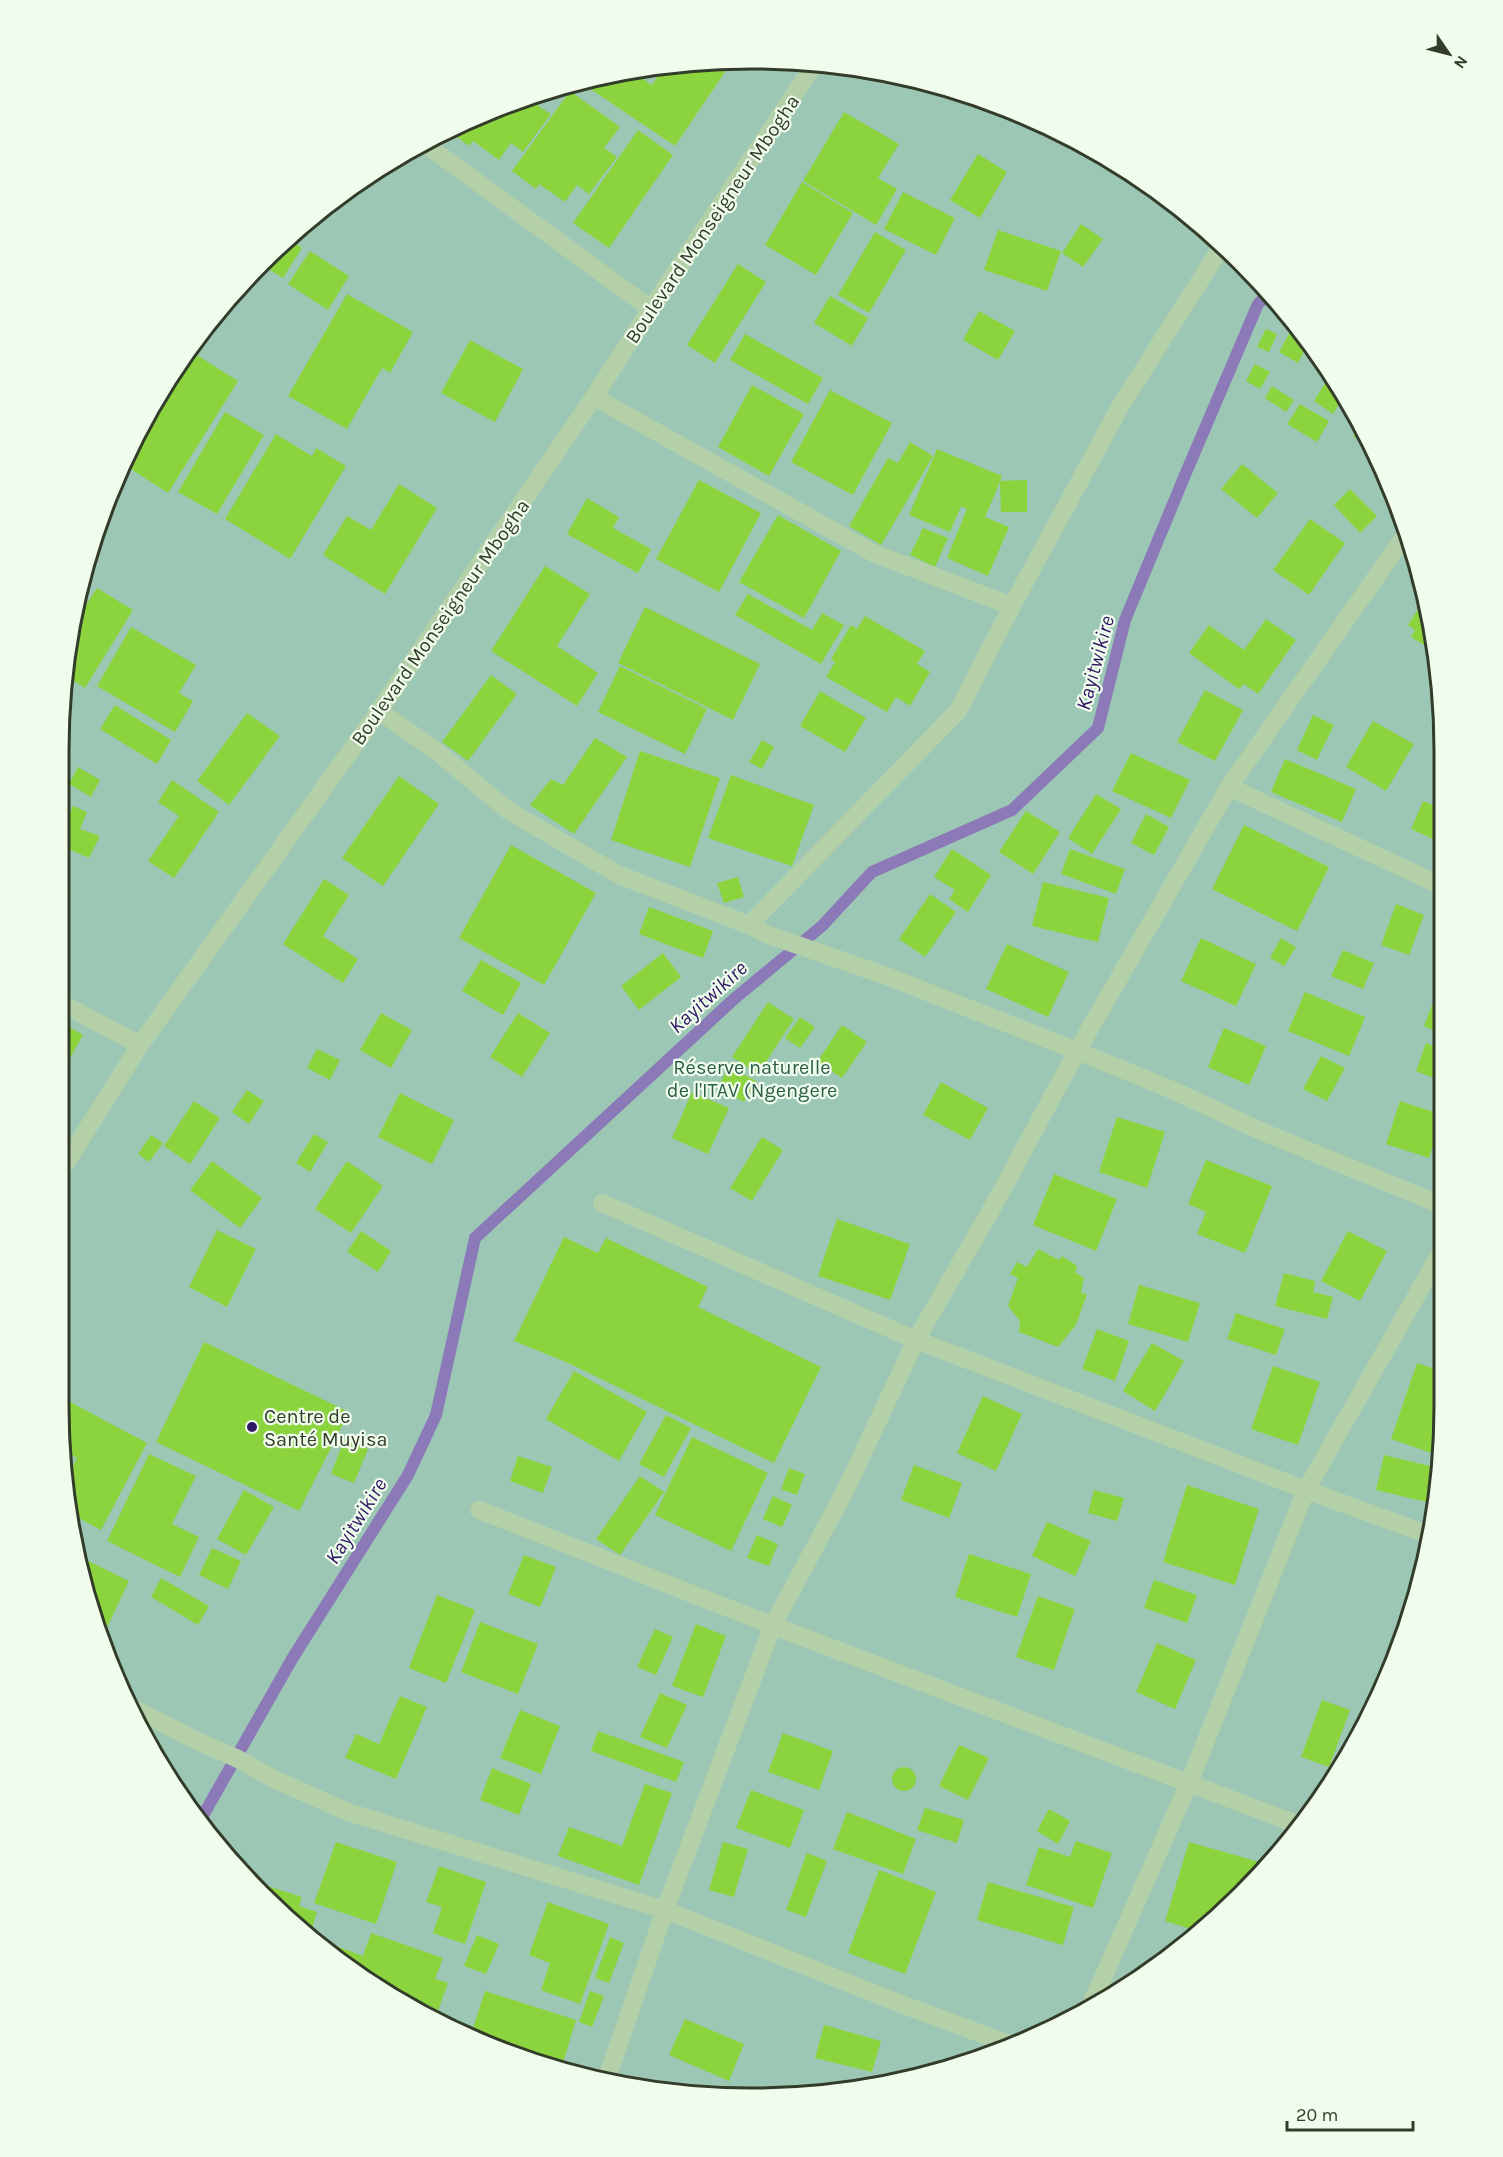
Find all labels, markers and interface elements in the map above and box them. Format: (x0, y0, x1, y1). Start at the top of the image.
north arrow (1419, 24, 1479, 84)
text: N (1450, 52, 1472, 72)
street label: Boulevard Monseigneur Mbogha (620, 91, 804, 348)
street label: Boulevard Monseigneur Mbogha (346, 495, 534, 750)
water label: Kayitwikire (1071, 613, 1119, 713)
water label: Kayitwikire (664, 956, 752, 1038)
park label: Réserve naturelle de l'ITAV (Ngengere (667, 1056, 837, 1102)
place label: Centre de Santé Muyisa (264, 1405, 388, 1451)
marker: Centre de Santé Muyisa (245, 1420, 259, 1434)
water label: Kayitwikire (320, 1473, 392, 1568)
scale bar (1287, 2094, 1413, 2132)
text: 20 m (1296, 2104, 1338, 2126)

